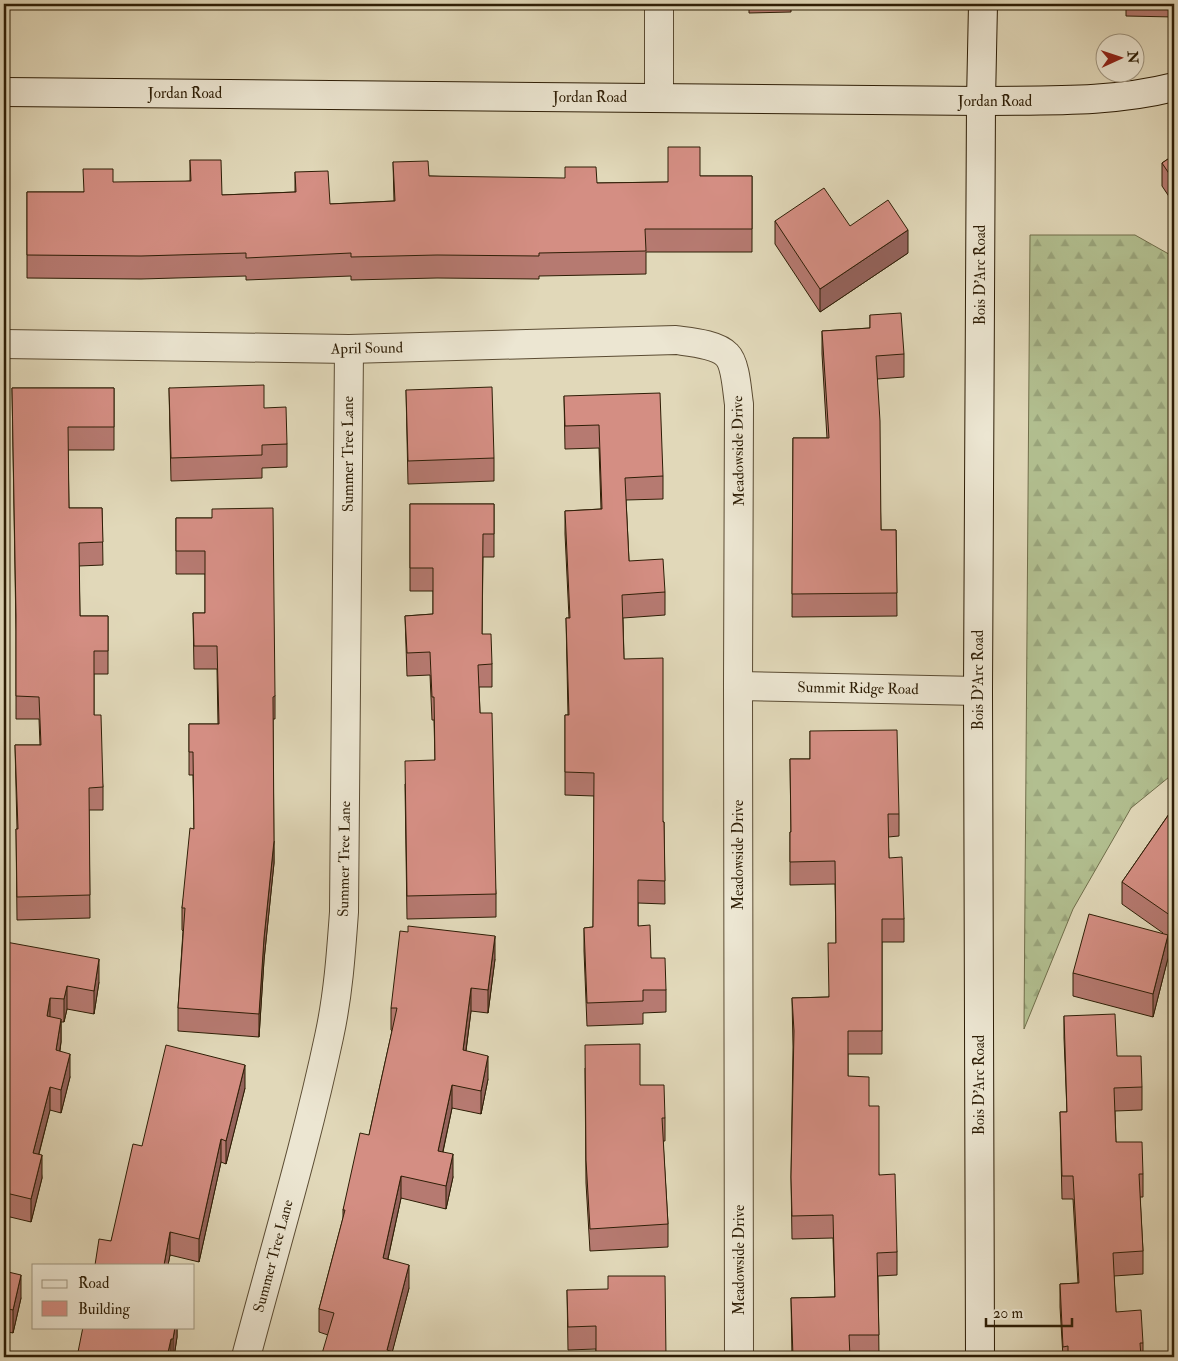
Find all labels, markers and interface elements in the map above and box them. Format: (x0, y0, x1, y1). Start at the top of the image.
north arrow (1096, 32, 1146, 82)
text: N (1124, 50, 1141, 65)
street label: Jordan Road (147, 84, 223, 104)
street label: Jordan Road (552, 88, 628, 108)
street label: Jordan Road (957, 92, 1033, 112)
street label: Bois D'Arc Road (971, 224, 990, 325)
street label: April Sound (330, 338, 404, 360)
street label: Meadowside Drive (728, 395, 749, 506)
street label: Summer Tree Lane (339, 396, 358, 512)
street label: Bois D'Arc Road (969, 629, 988, 730)
street label: Summit Ridge Road (797, 678, 919, 699)
street label: Meadowside Drive (729, 800, 748, 910)
street label: Summer Tree Lane (334, 801, 355, 917)
street label: Bois D'Arc Road (970, 1034, 989, 1135)
street label: Summer Tree Lane (249, 1198, 298, 1315)
street label: Meadowside Drive (730, 1205, 749, 1315)
legend (32, 1264, 195, 1328)
text: Road (78, 1274, 110, 1293)
scale bar (986, 1296, 1072, 1328)
text: Building (78, 1300, 130, 1319)
text: 20 m (993, 1304, 1023, 1323)

